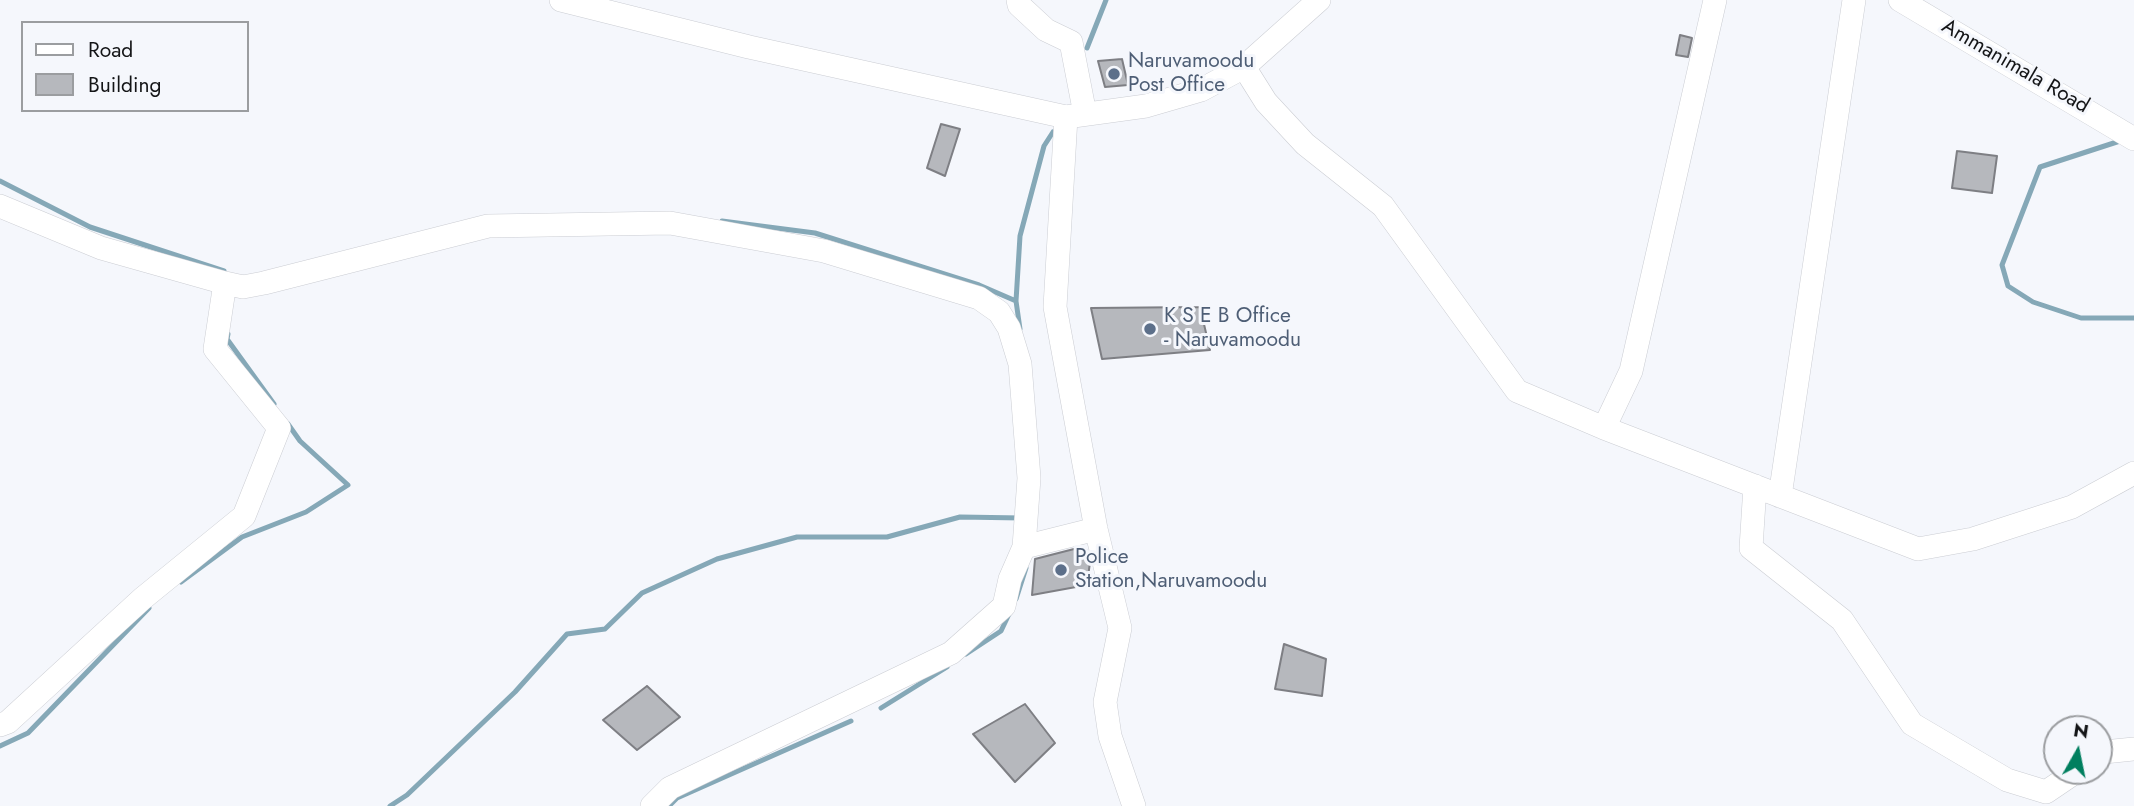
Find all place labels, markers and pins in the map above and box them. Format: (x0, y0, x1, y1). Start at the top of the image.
place label: Naruvamoodu Post Office (1128, 49, 1254, 99)
marker: Naruvamoodu Post Office (1106, 66, 1122, 82)
place label: K S E B Office - Naruvamoodu (1164, 304, 1301, 354)
marker: K S E B Office - Naruvamoodu (1142, 321, 1158, 337)
place label: Police Station,Naruvamoodu (1075, 545, 1267, 595)
marker: Police Station,Naruvamoodu (1053, 562, 1069, 578)

